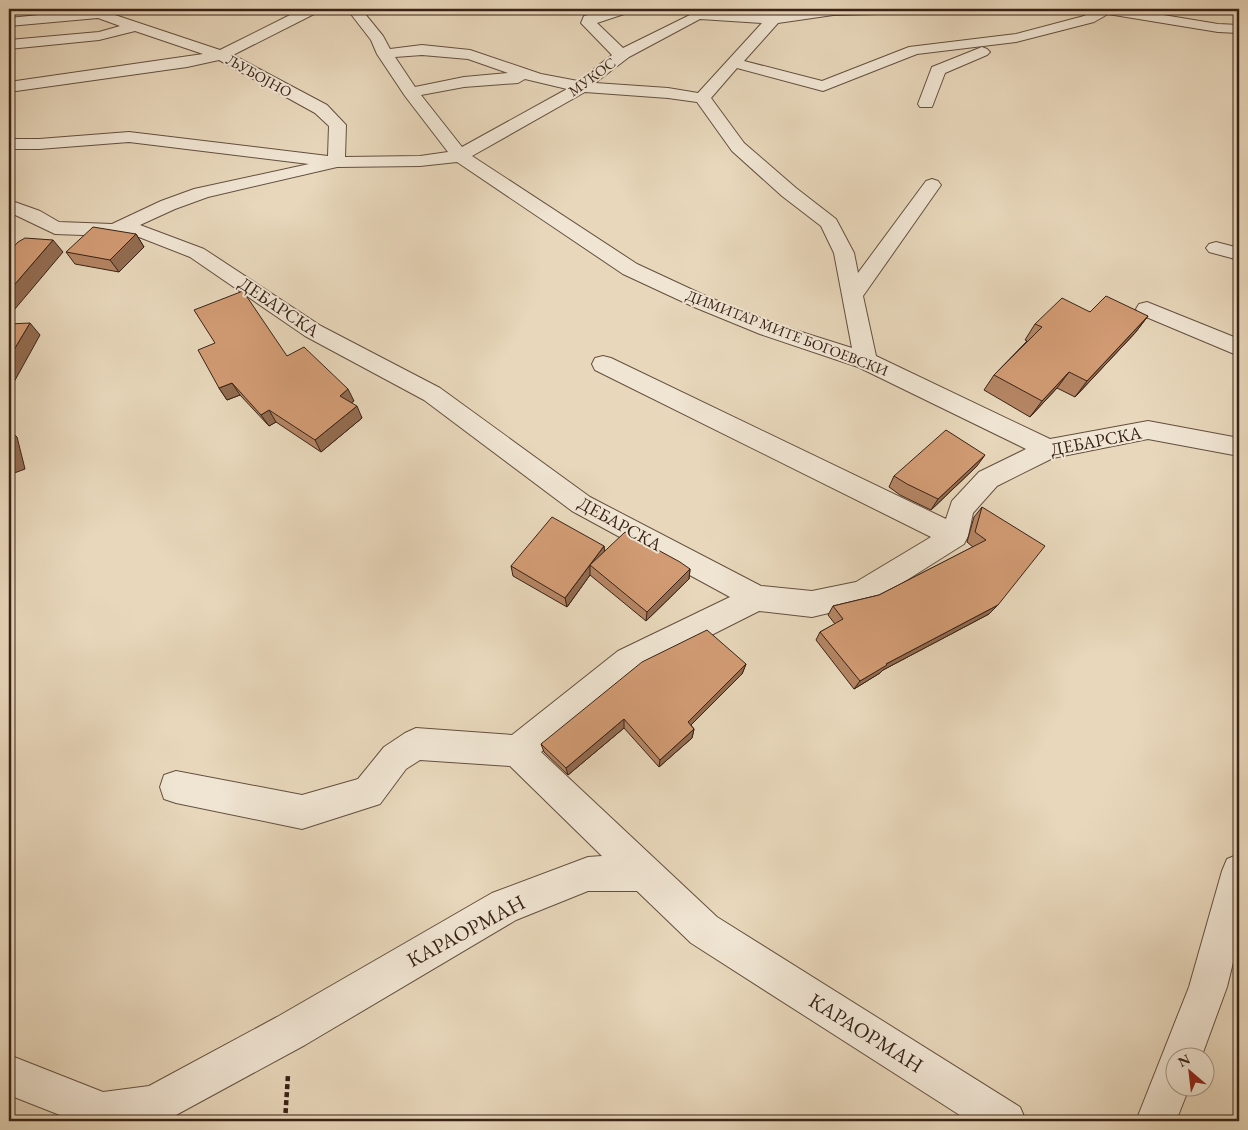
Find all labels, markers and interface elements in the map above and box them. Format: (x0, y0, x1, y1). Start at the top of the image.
street label: ЉУБОЈНО (223, 50, 295, 101)
street label: МУКОС (564, 53, 619, 100)
street label: ДЕБАРСКА (235, 271, 324, 342)
street label: ДИМИТАР МИТЕ БОГОЕВСКИ (683, 285, 891, 380)
street label: ДЕБАРСКА (1048, 420, 1144, 461)
street label: ДЕБАРСКА (574, 491, 667, 556)
street label: КАРАОРМАН (402, 888, 530, 973)
street label: КАРАОРМАН (804, 987, 929, 1078)
north arrow (1166, 1048, 1216, 1098)
text: N (1175, 1050, 1194, 1071)

